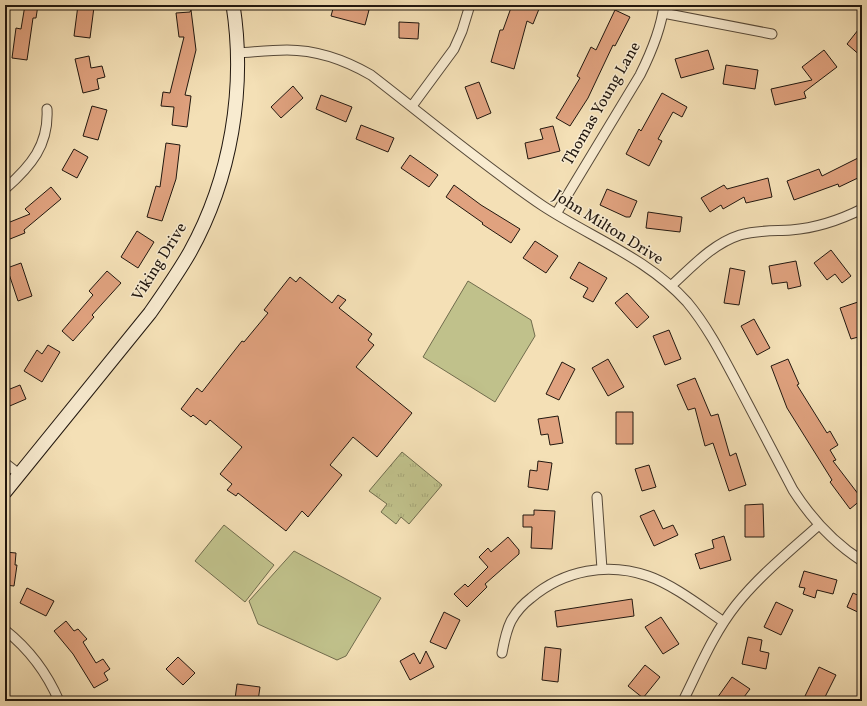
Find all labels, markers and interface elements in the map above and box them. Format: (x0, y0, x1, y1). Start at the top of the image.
street label: Thomas Young Lane (557, 38, 647, 170)
street label: John Milton Drive (549, 185, 667, 271)
street label: Viking Drive (127, 219, 193, 305)

